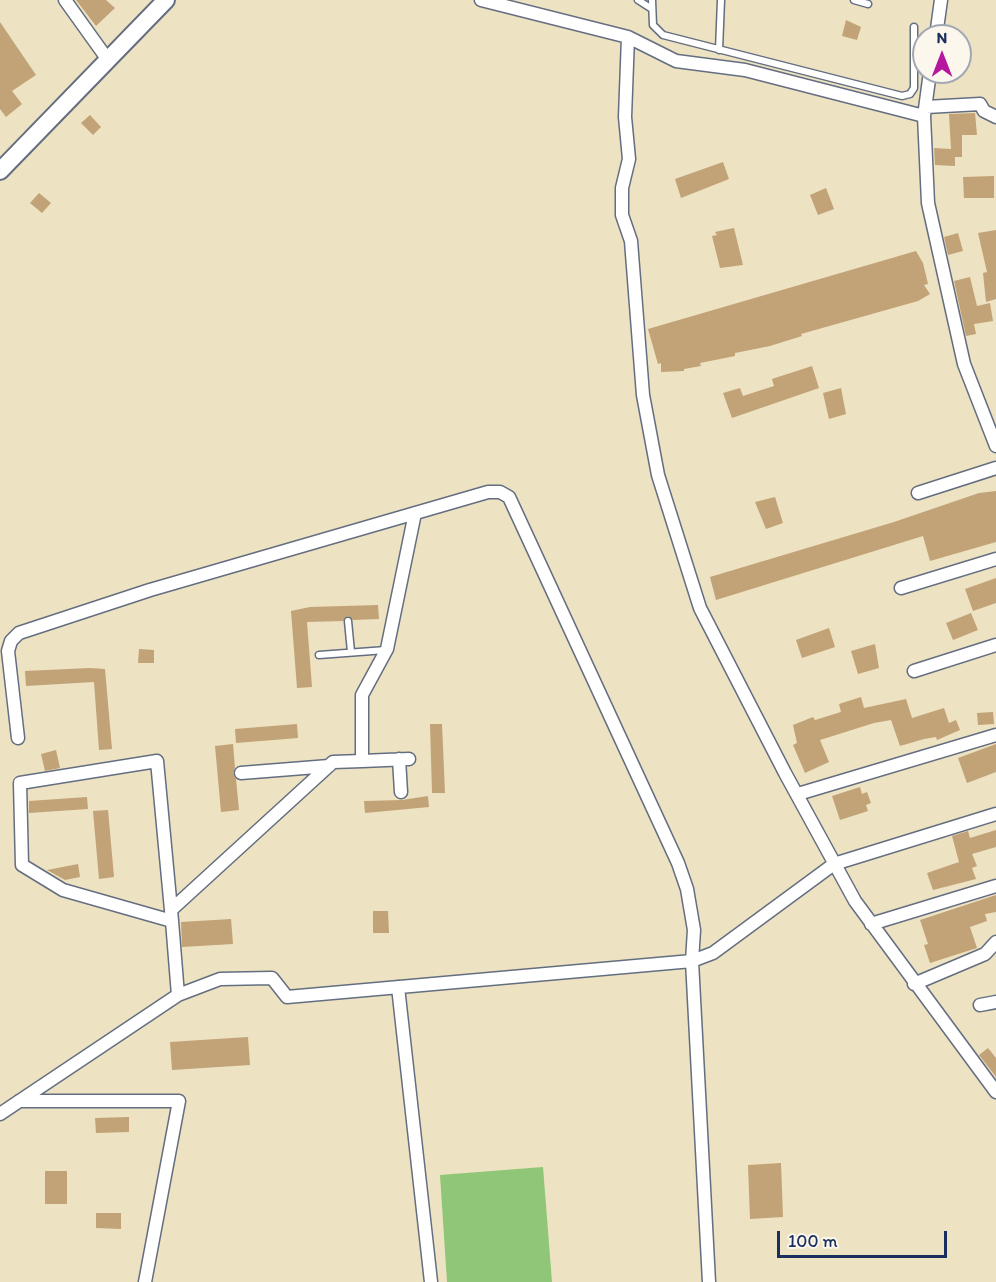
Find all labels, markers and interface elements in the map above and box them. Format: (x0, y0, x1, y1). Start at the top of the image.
north arrow (912, 24, 972, 84)
text: N (937, 28, 947, 47)
scale bar (780, 1219, 950, 1257)
text: 100 m (788, 1230, 838, 1252)

